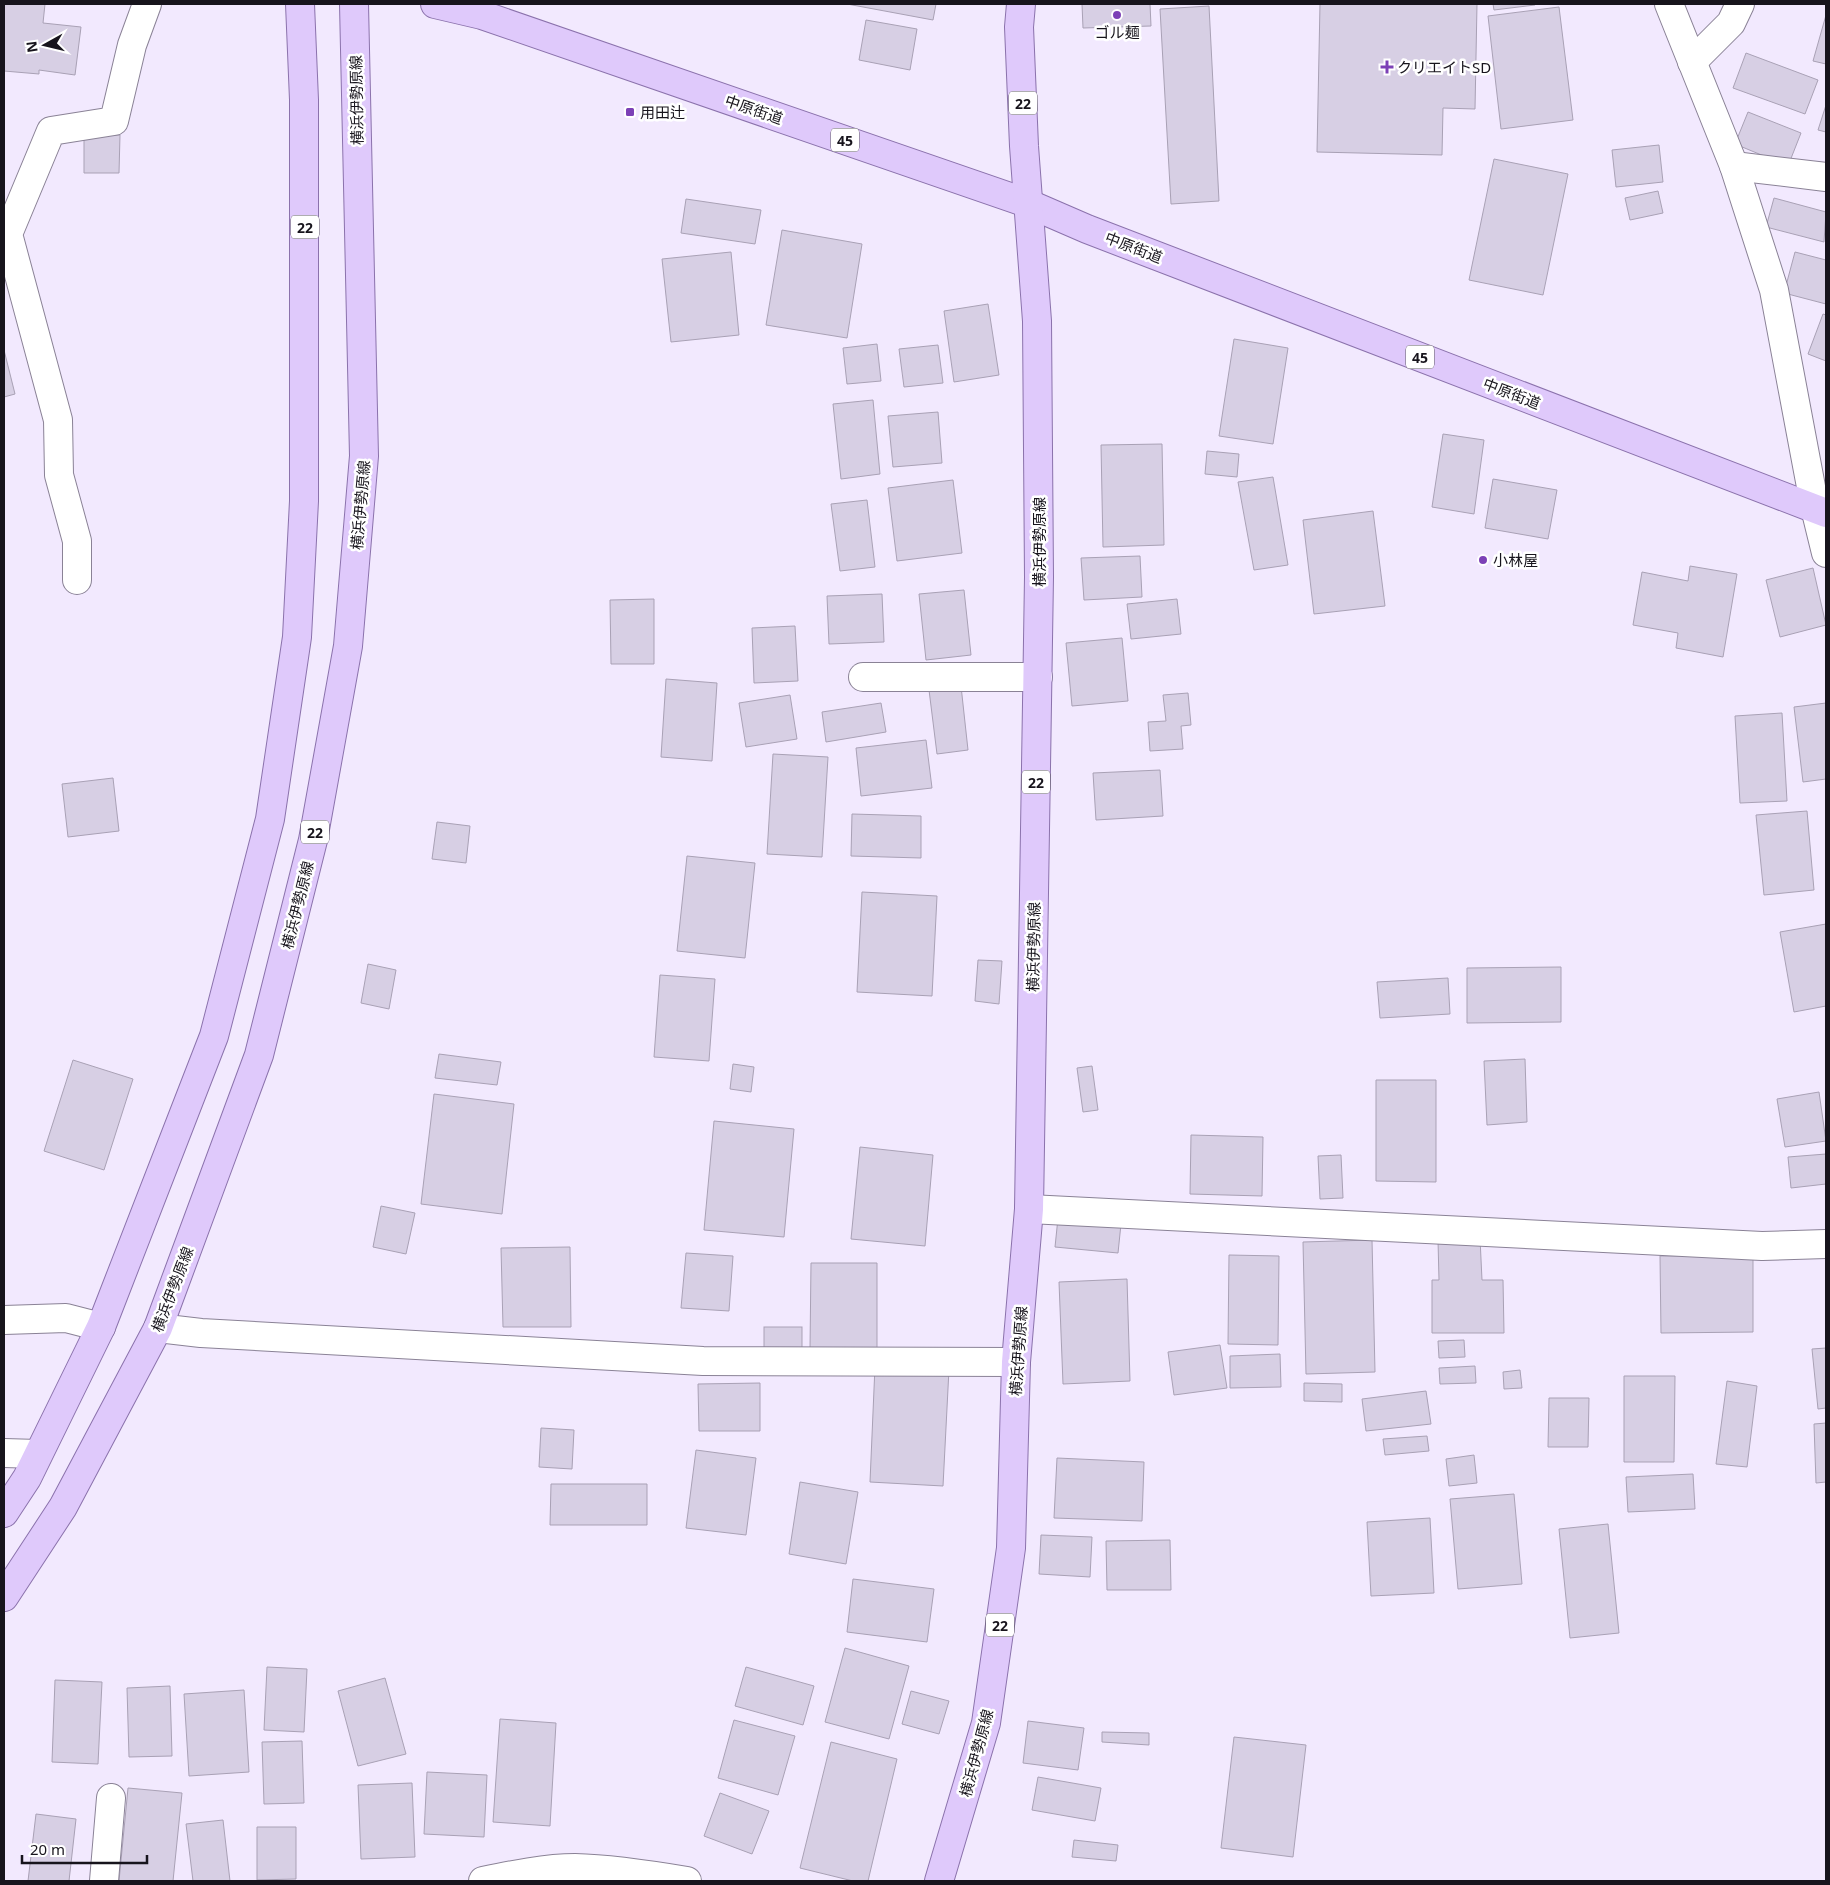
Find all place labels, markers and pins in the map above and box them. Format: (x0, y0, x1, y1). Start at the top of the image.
marker: ゴル麺 (1111, 9, 1123, 21)
place label: ゴル麺 (1094, 22, 1140, 42)
place label: クリエイトSD (1397, 57, 1491, 77)
marker: クリエイトSD (1381, 61, 1393, 73)
place label: 用田辻 (640, 102, 685, 122)
marker: 用田辻 (624, 106, 636, 118)
place label: 小林屋 (1493, 550, 1538, 570)
marker: 小林屋 (1477, 554, 1489, 566)

